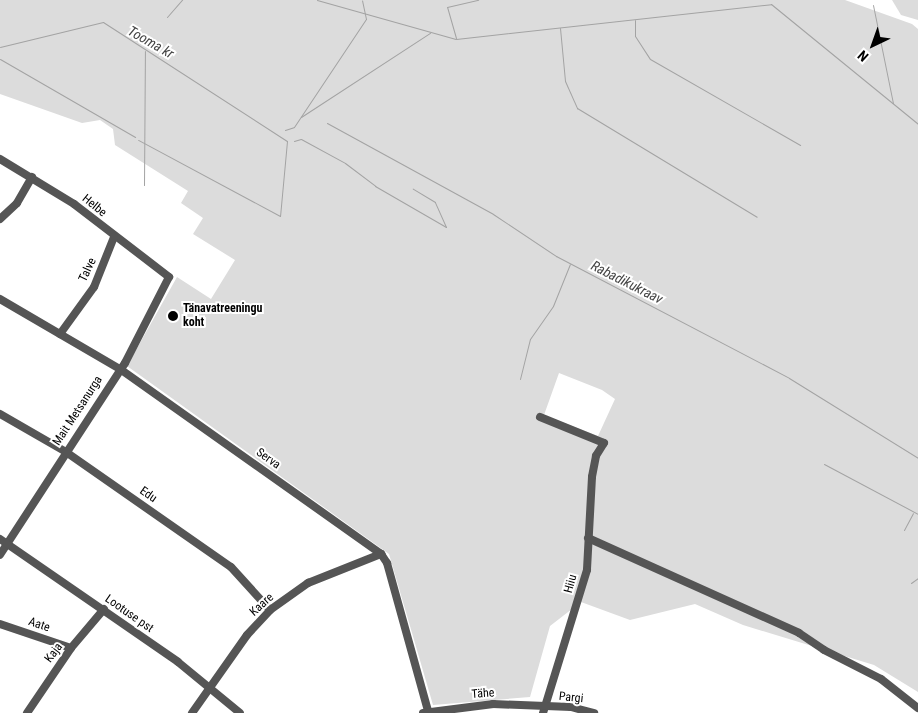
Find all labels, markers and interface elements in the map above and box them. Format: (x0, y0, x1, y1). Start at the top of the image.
north arrow (848, 20, 898, 70)
water label: Tooma kr (125, 22, 177, 62)
text: N (854, 47, 872, 65)
street label: Helbe (79, 192, 109, 220)
street label: Talve (76, 256, 100, 284)
water label: Rabadikukraav (588, 257, 666, 307)
place label: Tänavatreeningu koht (183, 302, 262, 330)
marker: Tänavatreeningu koht (167, 310, 179, 322)
street label: Mait Metsanurga (50, 373, 106, 449)
street label: Serva (253, 446, 283, 472)
street label: Edu (137, 484, 159, 506)
street label: Hiiu (562, 573, 580, 595)
street label: Kaare (247, 591, 277, 619)
street label: Lootuse pst (102, 592, 156, 636)
street label: Aate (26, 615, 52, 635)
street label: Kaja (42, 640, 66, 666)
street label: Tähe (471, 686, 495, 702)
street label: Pargi (558, 690, 584, 706)

